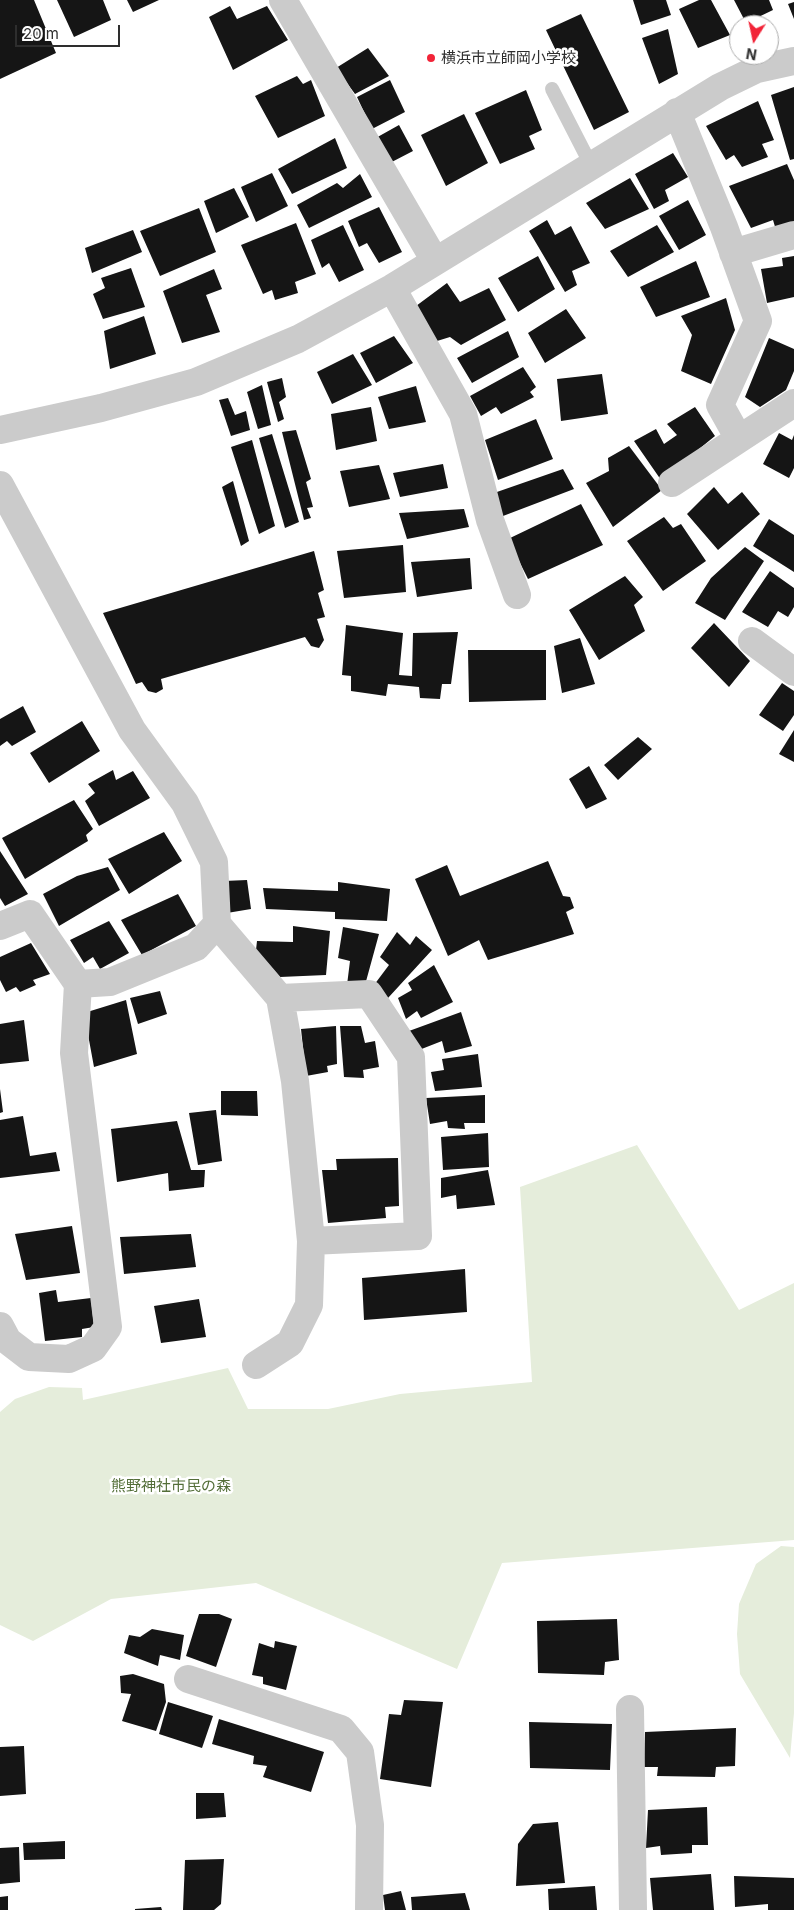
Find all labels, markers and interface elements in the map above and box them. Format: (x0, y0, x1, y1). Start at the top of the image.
scale bar (18, 15, 122, 47)
north arrow (729, 15, 779, 65)
text: 20 m (23, 24, 59, 43)
text: N (745, 45, 758, 64)
place label: 横浜市立師岡小学校 (441, 49, 576, 67)
marker: 横浜市立師岡小学校 (425, 52, 437, 64)
park label: 熊野神社市民の森 (111, 1477, 231, 1495)

